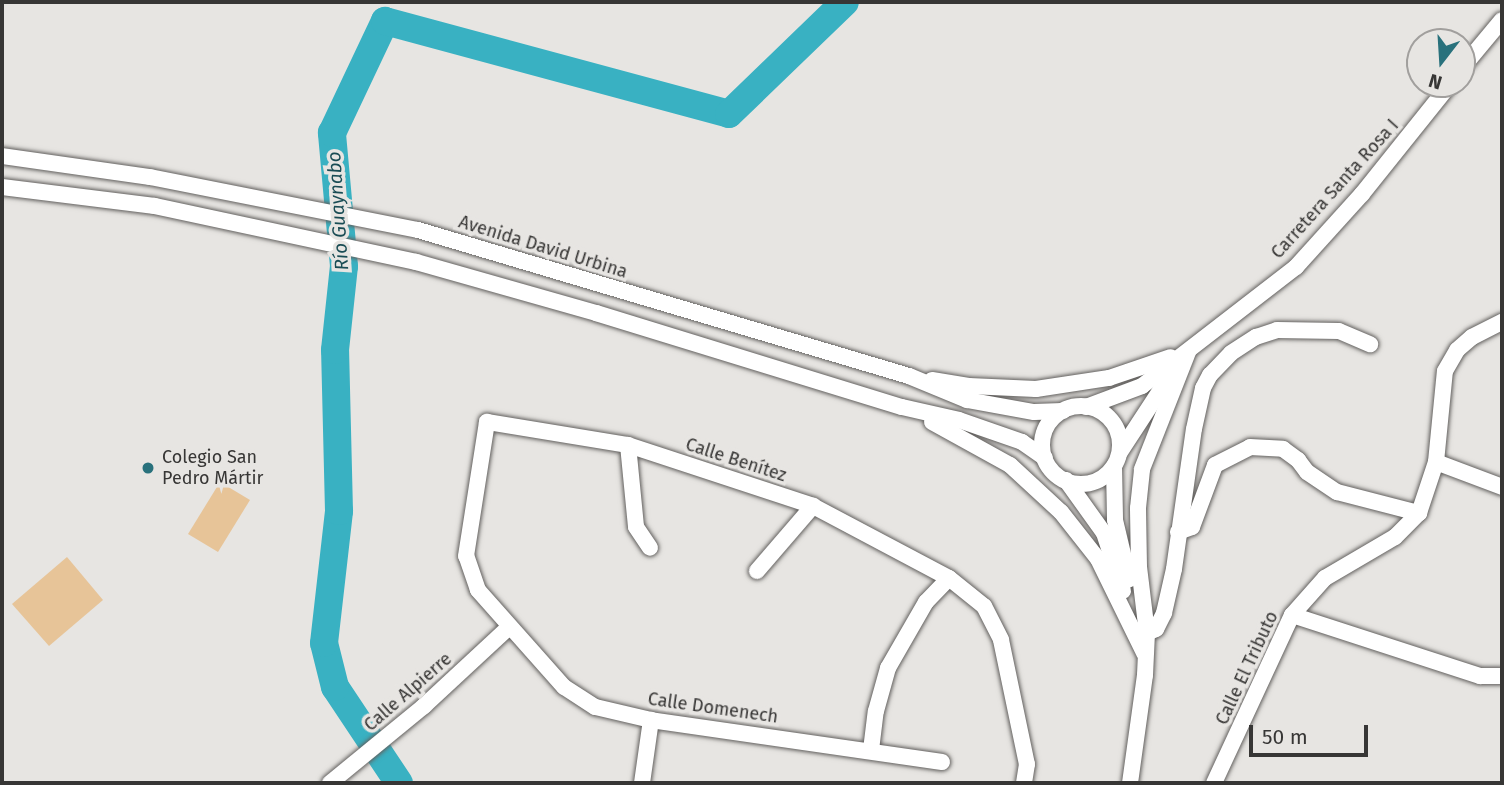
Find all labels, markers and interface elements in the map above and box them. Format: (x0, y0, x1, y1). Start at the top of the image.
north arrow (1406, 28, 1476, 98)
text: N (1426, 69, 1445, 94)
street label: Carretera Santa Rosa I (1267, 115, 1403, 263)
water label: Río Guaynabo (322, 151, 354, 271)
street label: Avenida David Urbina (456, 211, 630, 283)
street label: Calle Benítez (683, 434, 789, 486)
place label: Colegio San Pedro Mártir (162, 447, 263, 490)
marker: Colegio San Pedro Mártir (140, 460, 156, 476)
street label: Calle El Tributo (1211, 608, 1283, 728)
street label: Calle Alpierre (360, 648, 456, 736)
street label: Calle Domenech (646, 688, 780, 728)
scale bar (1252, 712, 1371, 756)
text: 50 m (1262, 724, 1308, 750)

